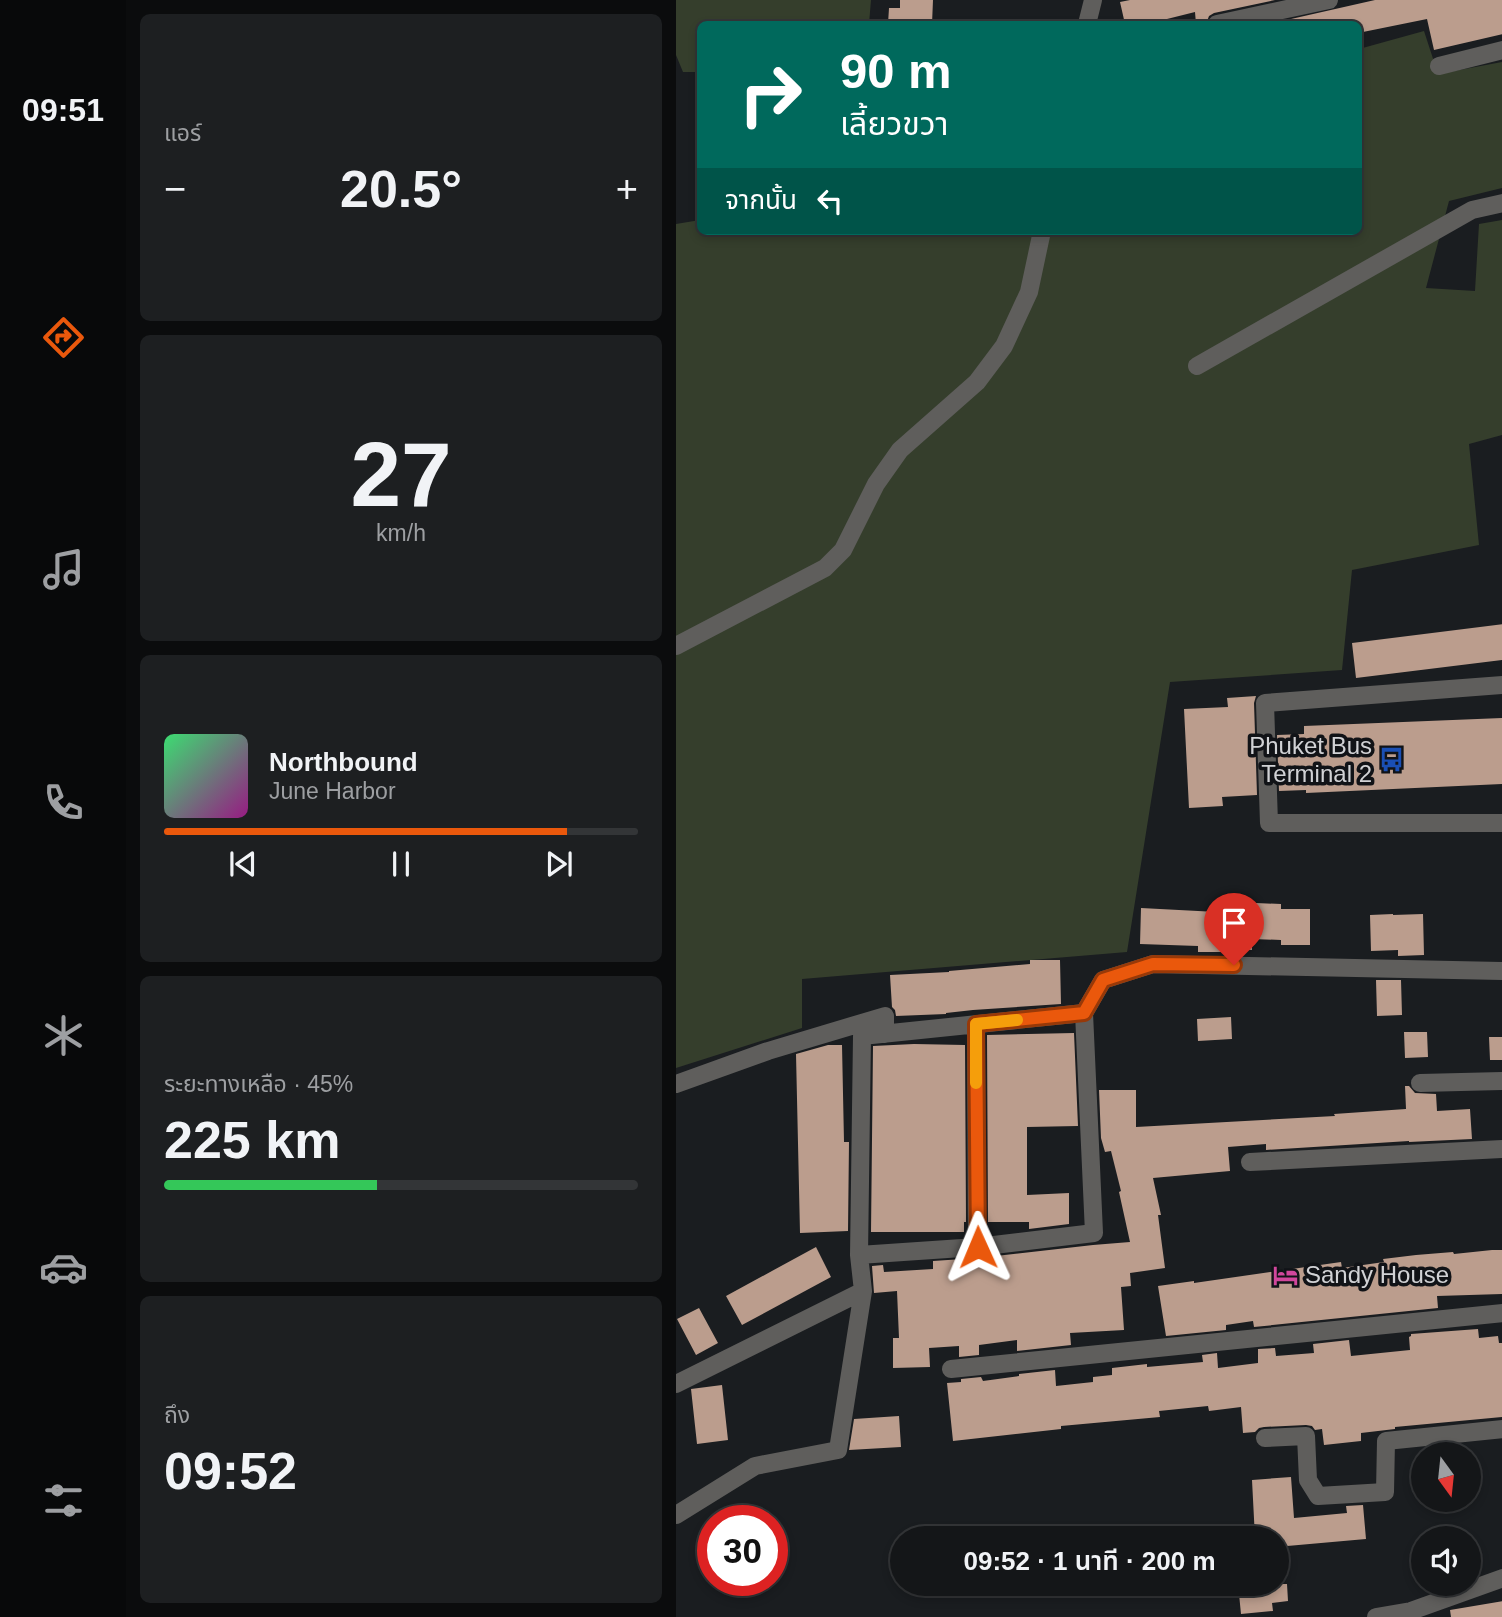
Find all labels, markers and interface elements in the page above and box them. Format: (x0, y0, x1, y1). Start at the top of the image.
text: 90 m (840, 44, 952, 98)
icon: right (725, 49, 816, 140)
text: 09:51 (22, 92, 104, 128)
text: เลี้ยวขวา (840, 106, 948, 142)
text: แอร์ (164, 120, 201, 146)
text: 20.5° (340, 160, 462, 218)
text: − (164, 168, 186, 210)
text: + (616, 168, 638, 210)
icon: left (811, 182, 849, 220)
text: จากนั้น (725, 185, 797, 215)
icon: directions (39, 313, 88, 362)
text: 27 (350, 424, 452, 525)
text: km/h (376, 520, 426, 546)
icon: music (39, 545, 88, 594)
place label: Phuket Bus Terminal 2 (1249, 732, 1372, 787)
bus stop icon: Phuket Bus Terminal 2 (1378, 746, 1406, 774)
text: Northbound (269, 747, 418, 777)
icon: phone (39, 778, 88, 827)
text: June Harbor (269, 778, 396, 804)
icon: previous (224, 845, 262, 883)
icon: pause (382, 845, 420, 883)
icon: next (540, 845, 578, 883)
pin (1204, 893, 1264, 965)
icon: arrive (1215, 904, 1253, 942)
icon: climate (39, 1011, 88, 1060)
text: ระยะทางเหลือ · 45% (164, 1071, 353, 1097)
text: 225 km (164, 1111, 340, 1169)
position arrow (941, 1210, 1015, 1284)
icon: car (39, 1243, 88, 1292)
hotel icon: Sandy House (1271, 1261, 1299, 1289)
place label: Sandy House (1305, 1261, 1449, 1288)
text: ถึง (164, 1402, 190, 1428)
text: 09:52 (164, 1442, 297, 1500)
north arrow (1411, 1442, 1481, 1512)
map controls (1411, 1442, 1481, 1596)
icon: filters (39, 1476, 88, 1525)
speed limit sign: 30 (697, 1505, 788, 1596)
button: sound (1411, 1526, 1481, 1596)
text: 09:52 · 1 นาที · 200 m (963, 1546, 1216, 1576)

